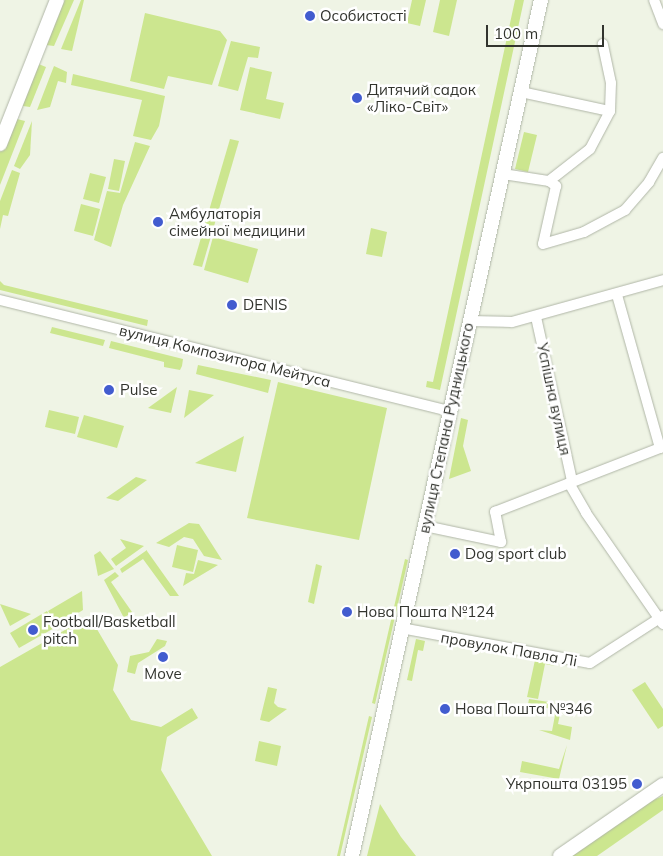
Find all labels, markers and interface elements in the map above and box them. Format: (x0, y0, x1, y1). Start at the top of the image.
place label: Особистості (320, 7, 407, 25)
marker: Особистості (304, 10, 316, 22)
scale bar (488, 15, 606, 47)
text: 100 m (494, 24, 538, 43)
place label: Дитячий садок «Ліко-Світ» (367, 80, 476, 115)
marker: Дитячий садок «Ліко-Світ» (351, 92, 363, 104)
place label: Амбулаторія сімейної медицини (169, 204, 305, 239)
marker: Амбулаторія сімейної медицини (151, 215, 165, 229)
place label: DENIS (243, 296, 287, 314)
marker: DENIS (225, 298, 239, 312)
street label: вулиця Композитора Мейтуса (117, 321, 333, 391)
street label: вулиця Степана Рудницького (415, 321, 477, 535)
street label: Успішна вулиця (533, 341, 575, 457)
place label: Pulse (120, 381, 157, 399)
marker: Pulse (102, 383, 116, 397)
place label: Dog sport club (465, 545, 566, 563)
marker: Dog sport club (449, 548, 461, 560)
place label: Нова Пошта №124 (357, 603, 494, 621)
marker: Нова Пошта №124 (341, 606, 353, 618)
place label: Football/Basketball pitch (43, 612, 176, 647)
marker: Football/Basketball pitch (27, 624, 39, 636)
street label: провулок Павла Лі (439, 628, 579, 670)
marker: Move (157, 651, 169, 663)
place label: Move (144, 665, 182, 683)
place label: Нова Пошта №346 (455, 700, 592, 718)
marker: Нова Пошта №346 (439, 703, 451, 715)
place label: Укрпошта 03195 (506, 775, 627, 793)
marker: Укрпошта 03195 (631, 778, 643, 790)

